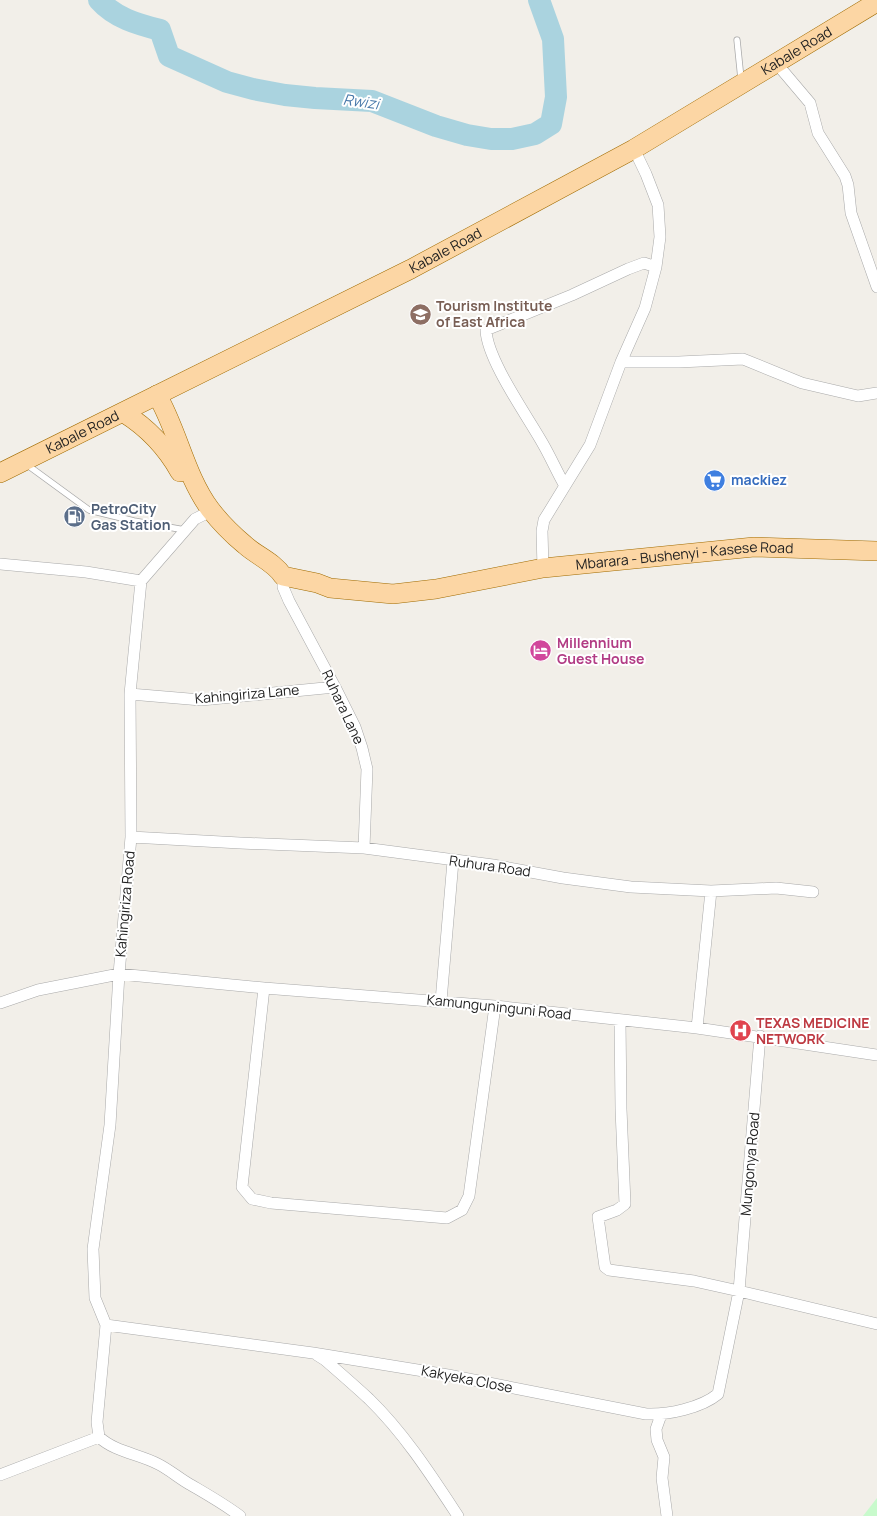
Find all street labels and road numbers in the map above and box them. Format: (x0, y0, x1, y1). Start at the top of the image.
street label: Kabale Road (757, 22, 835, 79)
street label: Kabale Road (406, 223, 485, 277)
street label: Kabale Road (42, 405, 122, 458)
street label: Mbarara - Bushenyi - Kasese Road (575, 537, 794, 574)
street label: Ruhara Lane (318, 667, 369, 747)
street label: Kahingiriza Lane (194, 679, 300, 708)
street label: Kahingiriza Road (110, 850, 139, 958)
street label: Ruhura Road (448, 850, 532, 881)
street label: Kamunguninguni Road (426, 989, 572, 1024)
street label: Mungonya Road (736, 1111, 763, 1217)
street label: Kakyeka Close (420, 1360, 514, 1397)

